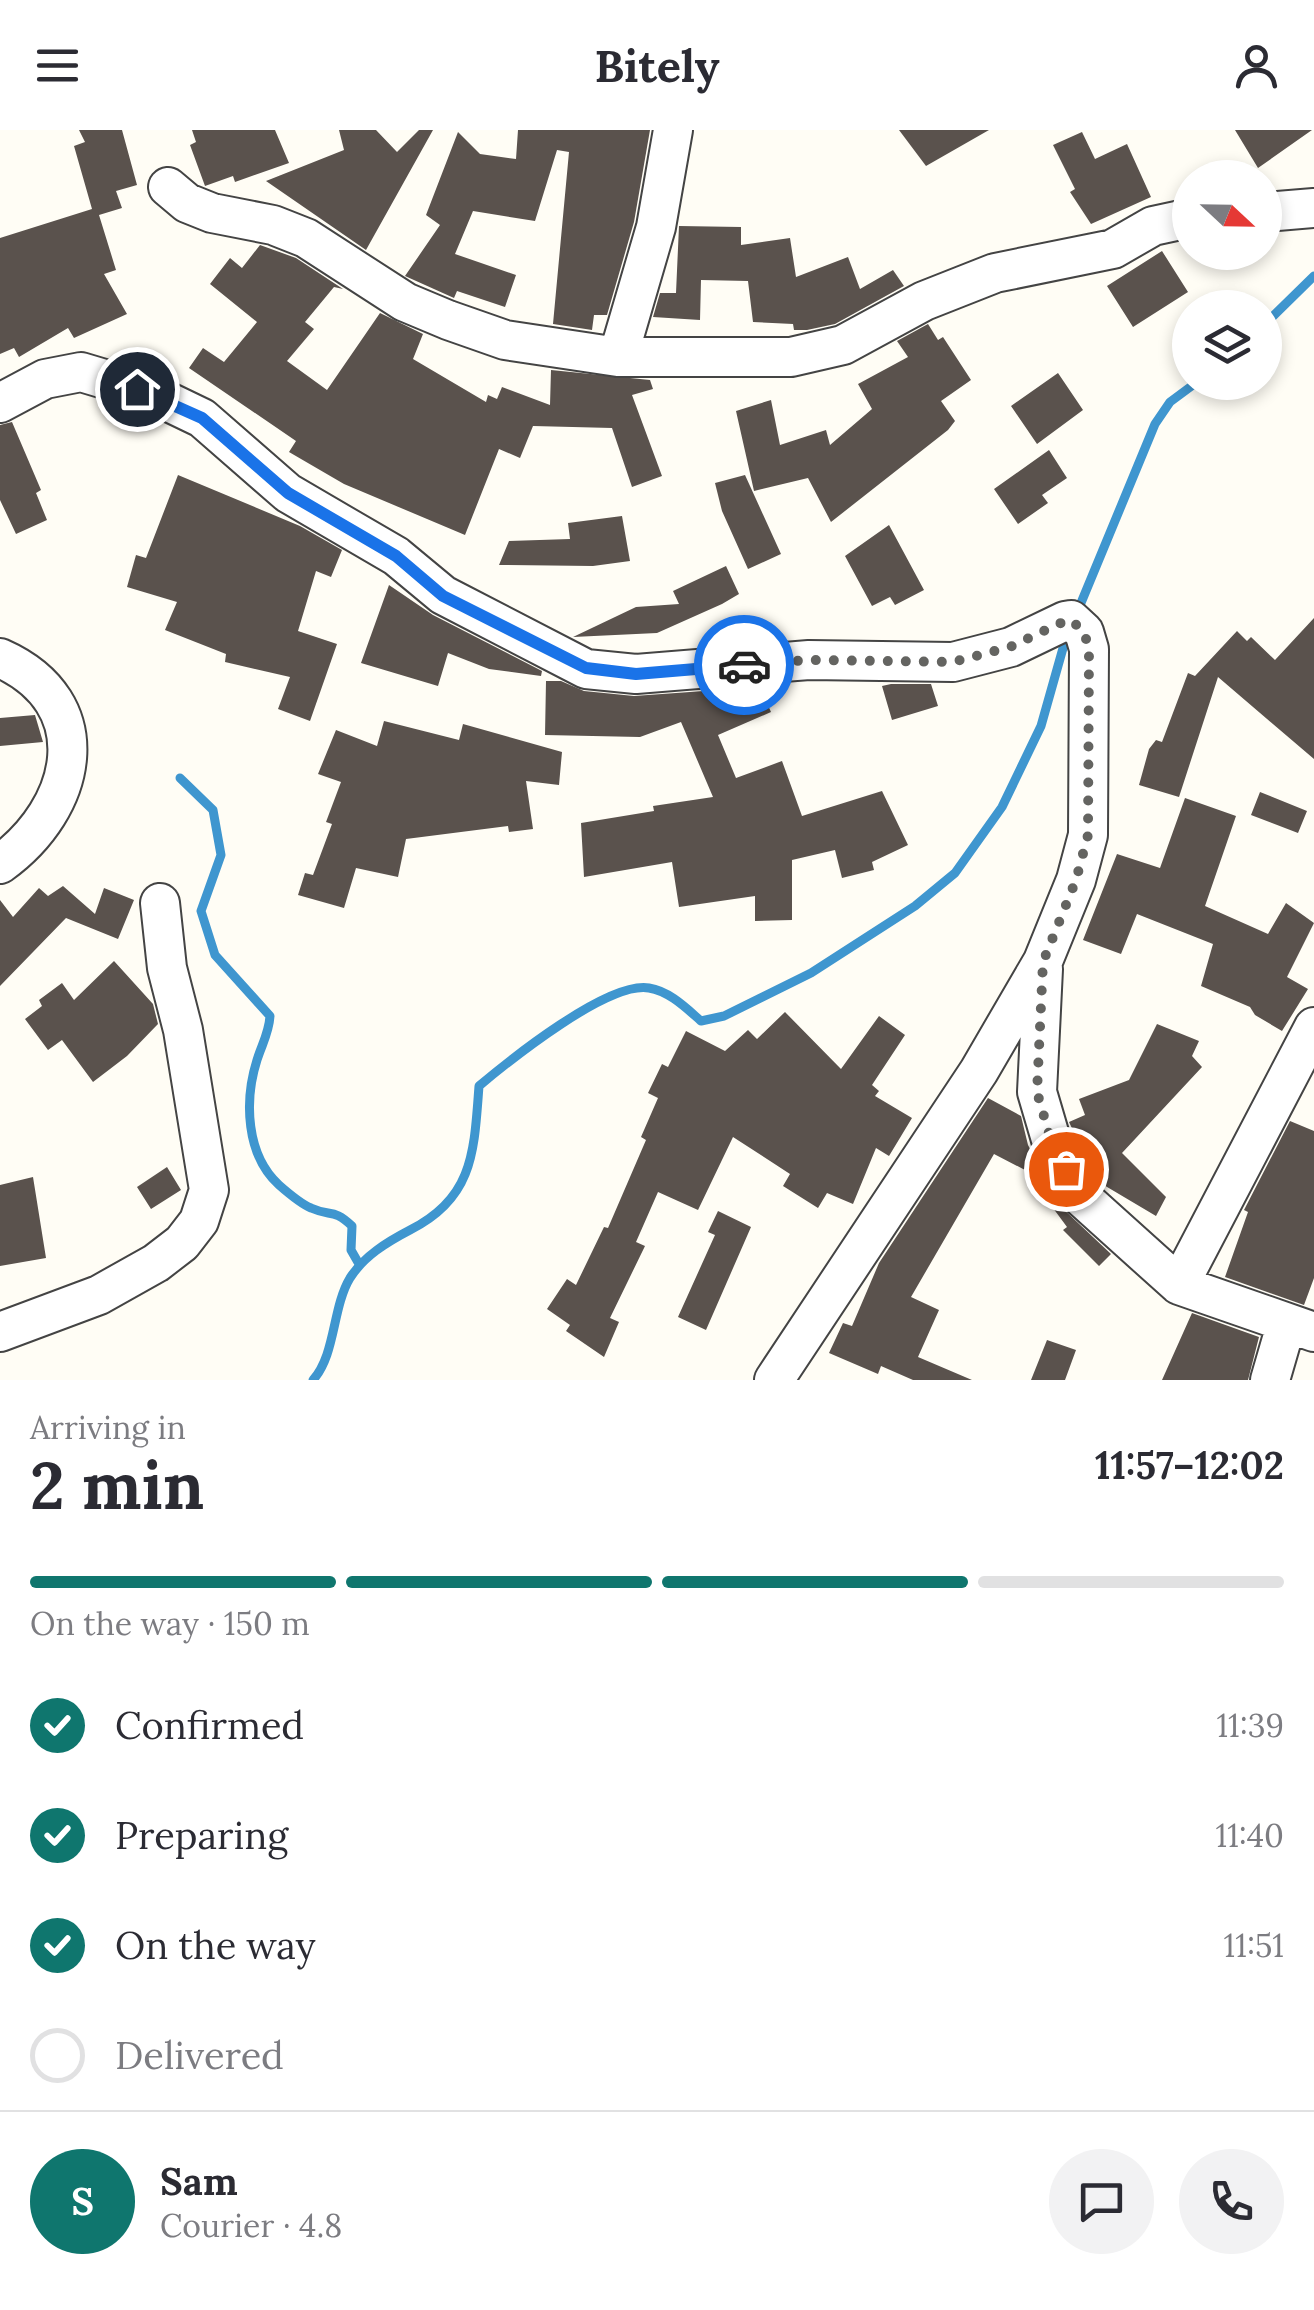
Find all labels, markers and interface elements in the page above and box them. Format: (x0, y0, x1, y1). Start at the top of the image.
text: Bitely (594, 37, 720, 94)
icon: menu (30, 38, 85, 93)
icon: person (1229, 38, 1284, 93)
north arrow (1172, 160, 1282, 270)
map controls (1172, 160, 1282, 400)
button: layers (1172, 290, 1282, 400)
pin (95, 347, 180, 432)
icon: home (110, 362, 165, 417)
courier (694, 615, 794, 715)
icon: car (717, 638, 772, 693)
pin (1024, 1127, 1109, 1212)
icon: bag (1039, 1142, 1094, 1197)
text: Arriving in (30, 1407, 186, 1448)
text: 11:57–12:02 (1095, 1441, 1284, 1489)
text: 2 min (30, 1444, 204, 1527)
text: On the way · 150 m (30, 1603, 310, 1644)
icon: check (30, 1698, 85, 1753)
text: Confirmed (115, 1701, 304, 1749)
text: 11:39 (1216, 1705, 1284, 1746)
icon: check (30, 1808, 85, 1863)
text: Preparing (115, 1811, 288, 1859)
text: 11:40 (1215, 1815, 1284, 1856)
icon: check (30, 1918, 85, 1973)
text: On the way (115, 1921, 316, 1969)
text: 11:51 (1224, 1925, 1284, 1966)
text: Delivered (115, 2031, 284, 2079)
button: chat (1049, 2149, 1154, 2254)
button: phone (1179, 2149, 1284, 2254)
text: Sam (160, 2157, 238, 2205)
text: S (71, 2177, 94, 2225)
text: Courier · 4.8 (160, 2205, 342, 2246)

